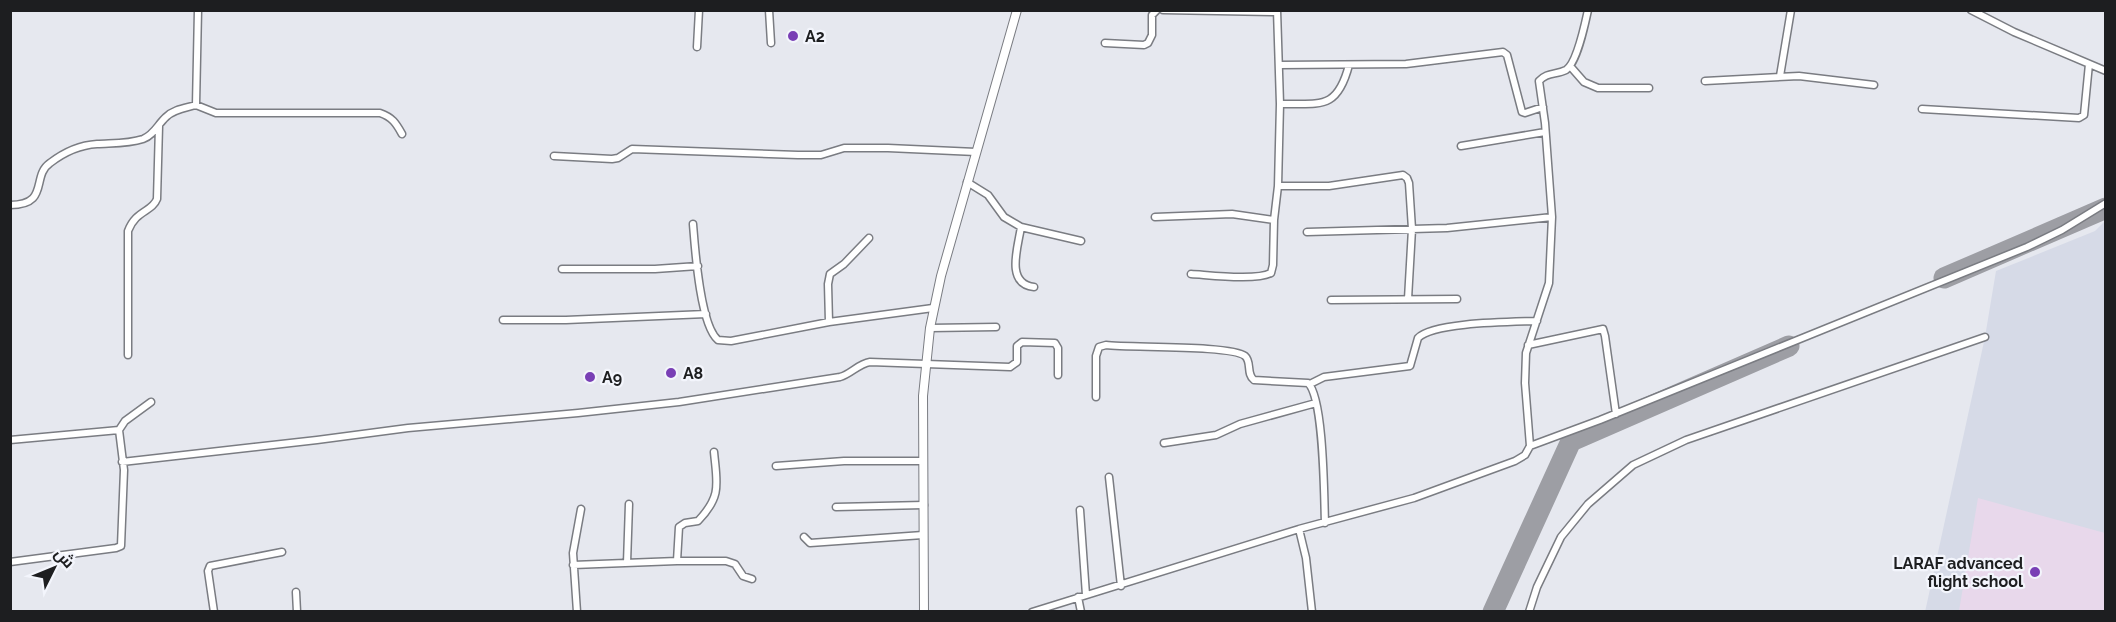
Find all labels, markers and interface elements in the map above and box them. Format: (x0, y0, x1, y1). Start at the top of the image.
place label: A2 (805, 27, 825, 46)
marker: A2 (786, 29, 800, 43)
place label: A8 (683, 364, 703, 383)
marker: A8 (664, 366, 678, 380)
place label: A9 (602, 368, 622, 387)
marker: A9 (583, 370, 597, 384)
north arrow (24, 538, 84, 598)
text: ش (51, 544, 79, 572)
place label: LARAF advanced flight school (1893, 554, 2024, 591)
marker: LARAF advanced flight school (2028, 565, 2042, 579)

